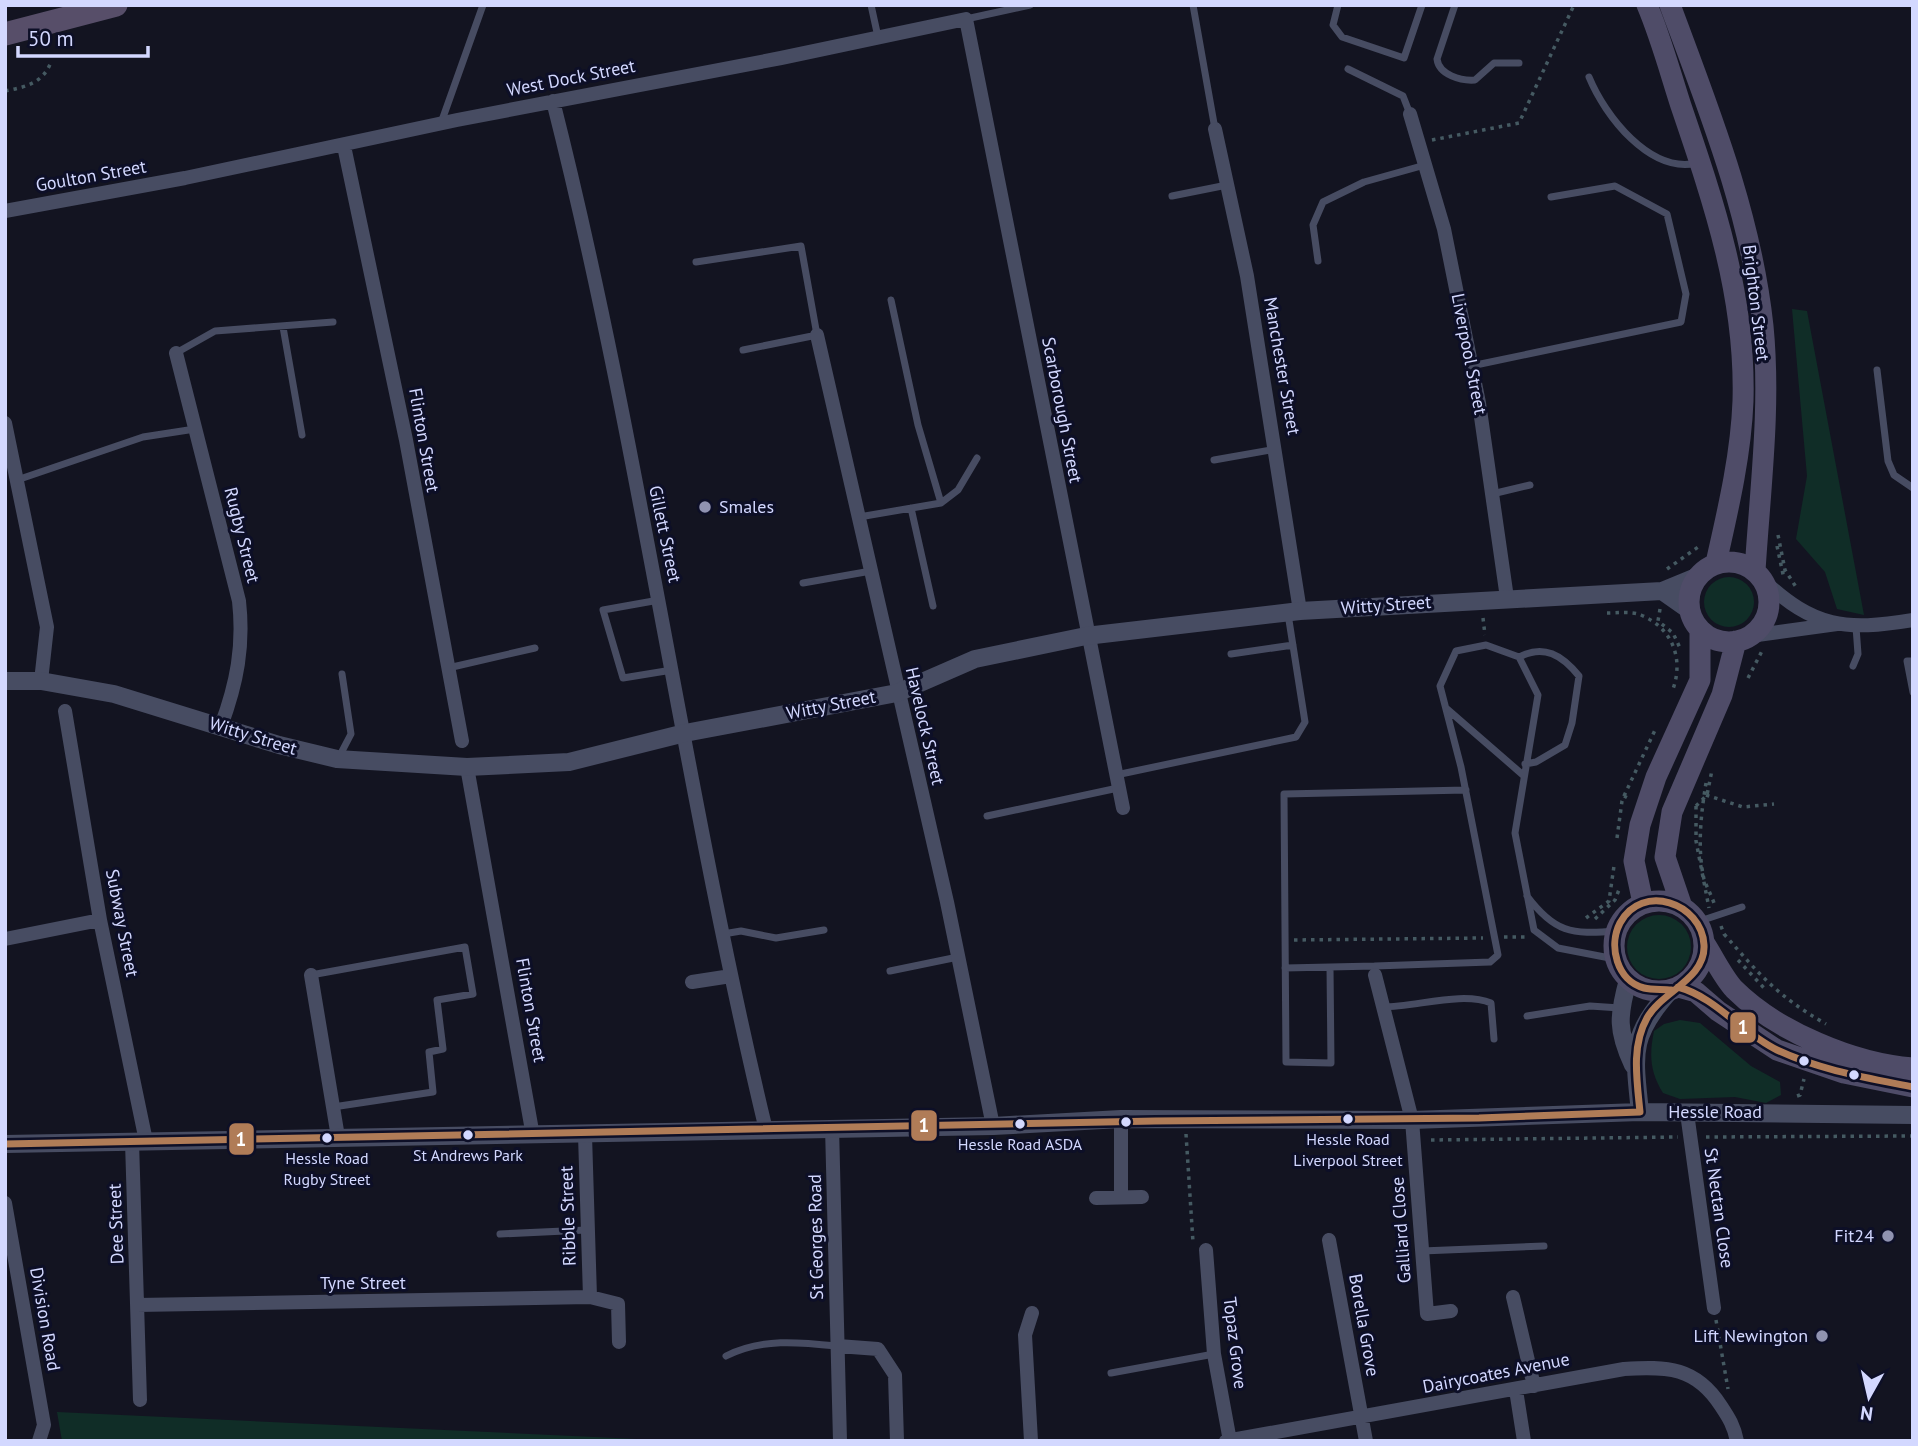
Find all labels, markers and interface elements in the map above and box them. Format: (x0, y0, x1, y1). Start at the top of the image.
scale bar (18, 14, 147, 58)
text: 50 m (28, 25, 74, 52)
street label: West Dock Street (505, 54, 637, 101)
street label: Goulton Street (34, 154, 148, 197)
street label: Brighton Street (1738, 243, 1775, 362)
street label: Liverpool Street (1446, 291, 1493, 416)
street label: Manchester Street (1259, 295, 1306, 437)
street label: Scarborough Street (1037, 335, 1088, 485)
street label: Flinton Street (404, 386, 445, 494)
street label: Gillett Street (644, 483, 687, 584)
street label: Rugby Street (219, 485, 265, 585)
place label: Smales (719, 495, 774, 518)
marker: Smales (697, 499, 713, 515)
street label: Witty Street (1340, 590, 1432, 619)
street label: Havelock Street (901, 665, 950, 787)
street label: Witty Street (784, 685, 877, 724)
street label: Witty Street (207, 711, 300, 760)
street label: Subway Street (101, 867, 144, 979)
street label: Flinton Street (511, 956, 552, 1064)
line badge: 1 (1729, 1011, 1757, 1044)
text: 1 (1738, 1015, 1748, 1039)
unlabelled marker (1797, 1054, 1811, 1068)
unlabelled marker (1847, 1068, 1861, 1082)
street label: Hessle Road (1668, 1100, 1762, 1123)
line badge: 1 (910, 1109, 938, 1142)
marker: Hessle Road Liverpool Street (1341, 1112, 1355, 1126)
text: 1 (919, 1113, 929, 1137)
unlabelled marker (1119, 1115, 1133, 1129)
marker: Hessle Road ASDA (1013, 1117, 1027, 1131)
line badge: 1 (228, 1122, 255, 1156)
text: 1 (236, 1127, 246, 1151)
marker: St Andrews Park (461, 1128, 475, 1142)
place label: Hessle Road Liverpool Street (1293, 1129, 1403, 1170)
marker: Hessle Road Rugby Street (320, 1131, 334, 1145)
place label: Hessle Road ASDA (958, 1134, 1083, 1154)
place label: St Andrews Park (413, 1145, 523, 1165)
street label: St Nectan Close (1700, 1146, 1739, 1270)
place label: Hessle Road Rugby Street (283, 1148, 371, 1189)
street label: Ribble Street (554, 1166, 581, 1266)
street label: St Georges Road (803, 1174, 828, 1300)
street label: Galliard Close (1385, 1176, 1416, 1284)
street label: Dee Street (103, 1183, 128, 1265)
place label: Fit24 (1834, 1224, 1874, 1247)
marker: Fit24 (1880, 1228, 1896, 1244)
street label: Division Road (25, 1265, 66, 1373)
street label: Tyne Street (320, 1271, 406, 1294)
street label: Borella Grove (1344, 1272, 1385, 1378)
street label: Topaz Grove (1218, 1296, 1253, 1390)
place label: Lift Newington (1693, 1324, 1808, 1347)
marker: Lift Newington (1814, 1328, 1830, 1344)
street label: Dairycoates Avenue (1420, 1347, 1571, 1398)
north arrow (1834, 1362, 1904, 1432)
text: N (1859, 1401, 1874, 1427)

